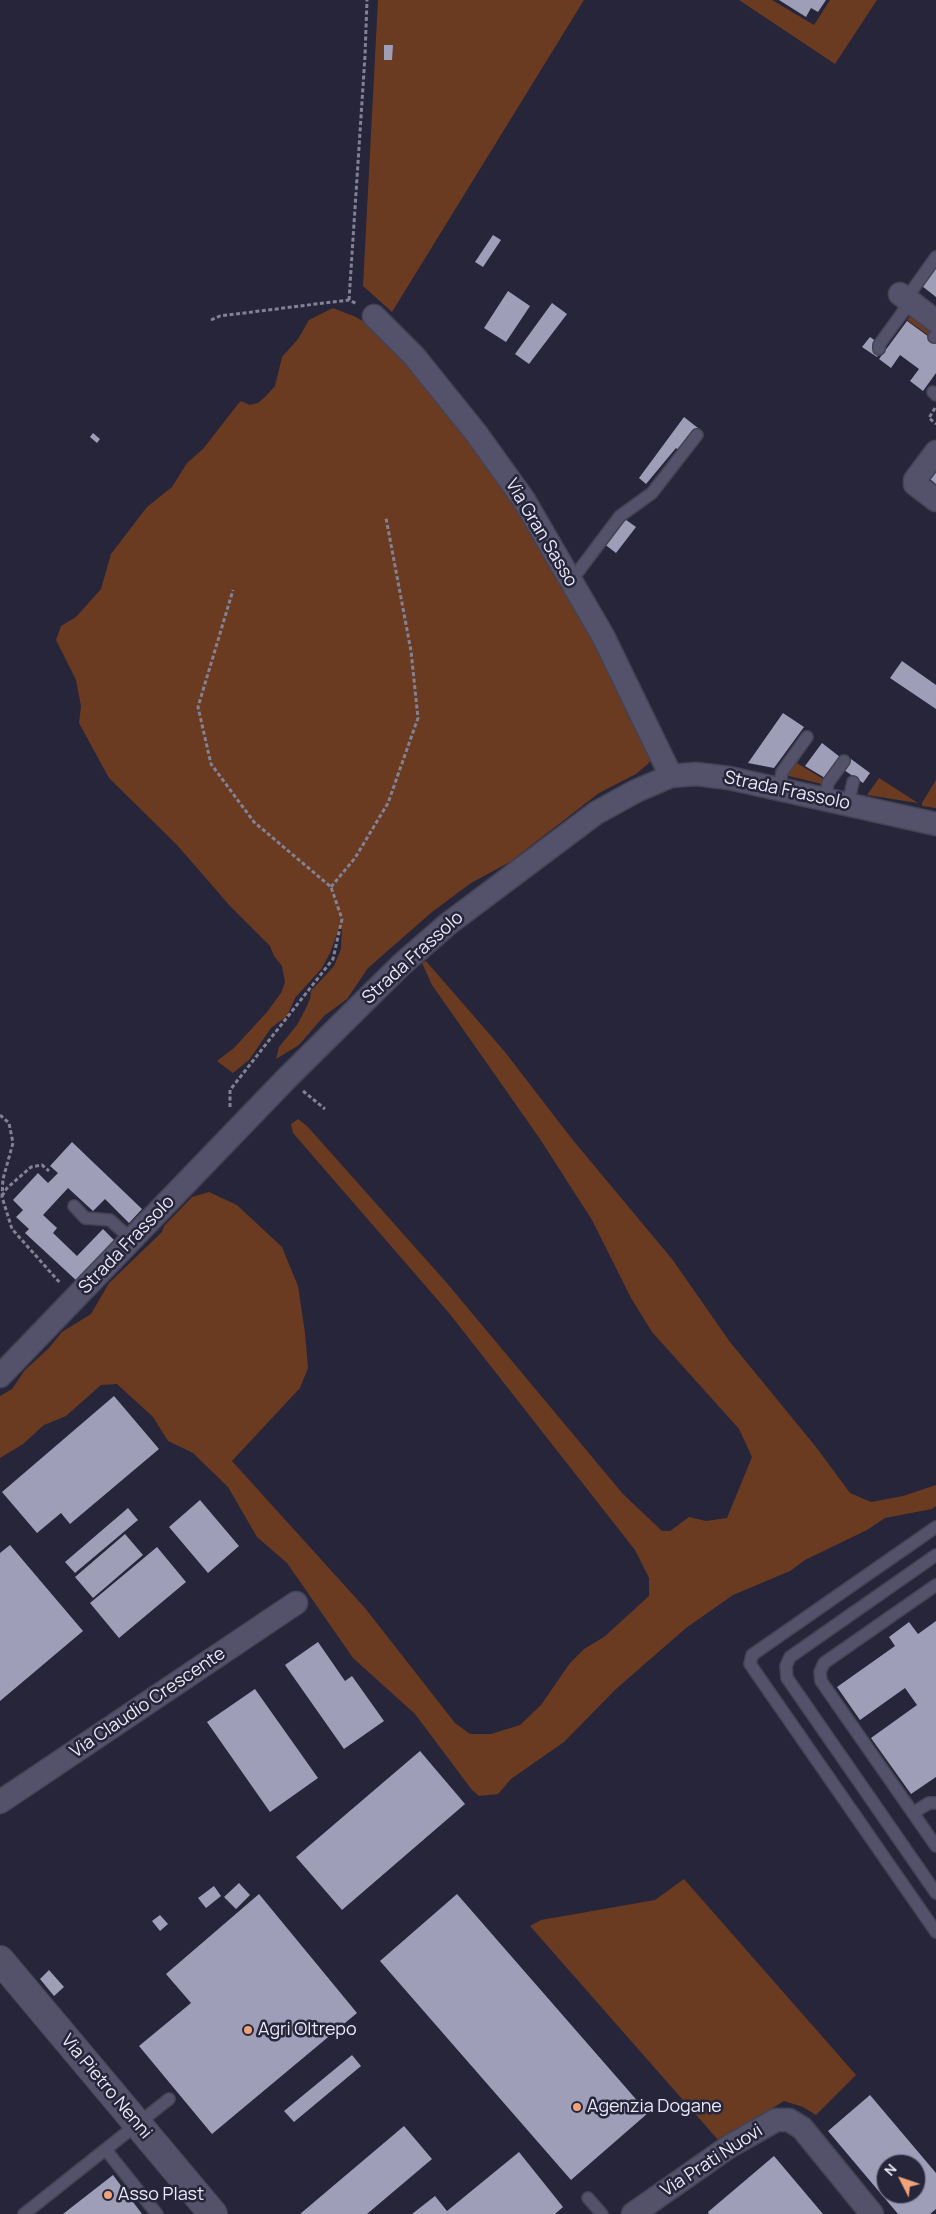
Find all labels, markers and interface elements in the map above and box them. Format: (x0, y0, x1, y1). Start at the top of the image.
street label: Via Gran Sasso (500, 475, 582, 591)
street label: Strada Frassolo (722, 767, 852, 815)
street label: Strada Frassolo (358, 907, 468, 1009)
street label: Strada Frassolo (75, 1191, 179, 1299)
street label: Via Claudio Crescente (66, 1643, 230, 1763)
place label: Agri Oltrepo (258, 2019, 357, 2041)
marker: Agri Oltrepo (242, 2024, 254, 2036)
street label: Via Pietro Nenni (56, 2030, 156, 2144)
place label: Agenzia Dogane (587, 2096, 722, 2118)
marker: Agenzia Dogane (571, 2101, 583, 2113)
street label: Via Prati Nuovi (657, 2120, 767, 2202)
north arrow (876, 2154, 926, 2204)
text: N (880, 2159, 901, 2180)
place label: Asso Plast (118, 2184, 204, 2206)
marker: Asso Plast (102, 2189, 114, 2201)

